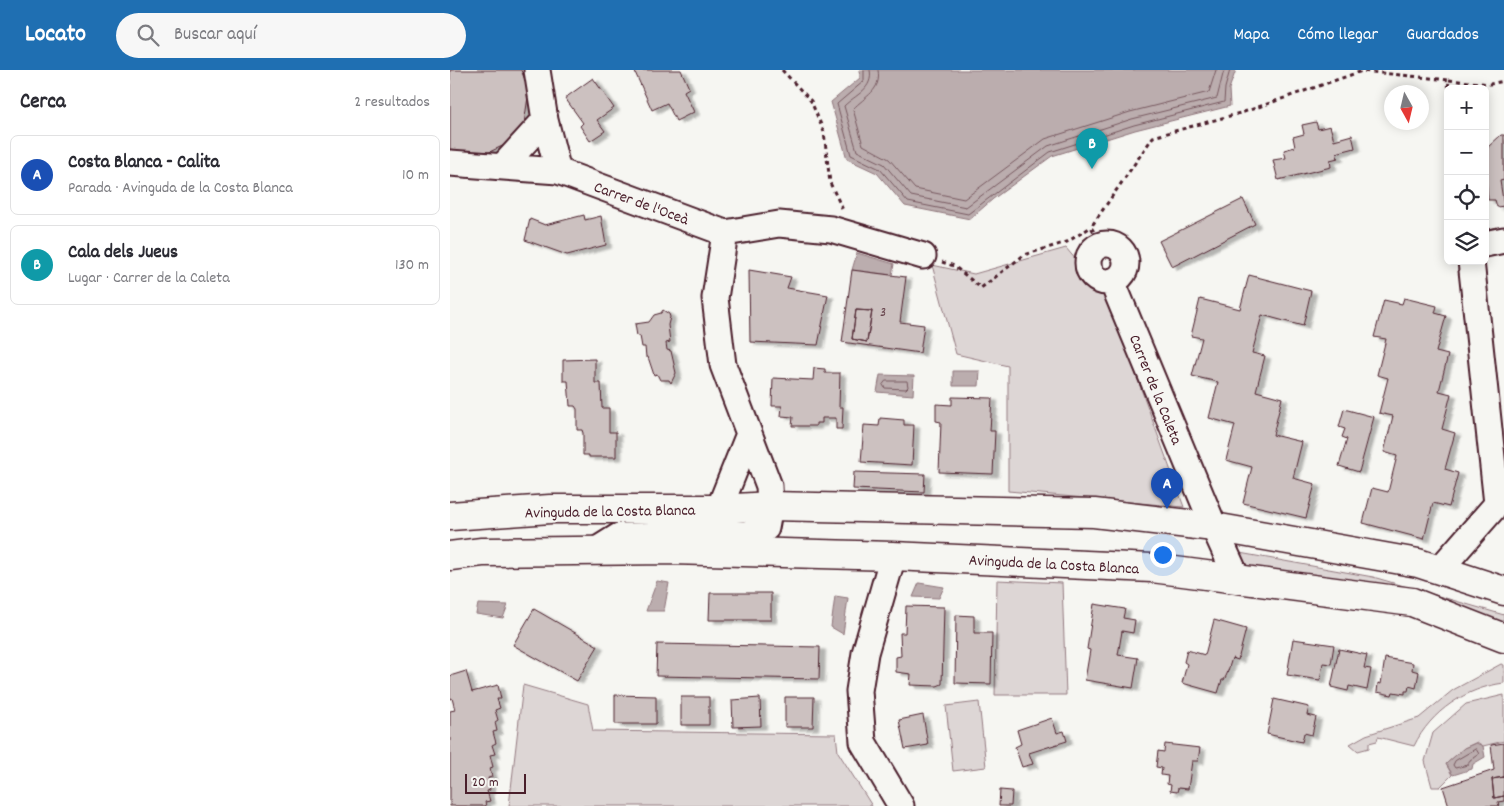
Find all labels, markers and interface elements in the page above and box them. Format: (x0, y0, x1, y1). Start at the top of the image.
search box (116, 13, 466, 58)
text: Locato (25, 18, 86, 52)
icon: search (134, 21, 162, 49)
text: Buscar aquí (174, 22, 256, 49)
text: Mapa (1233, 23, 1269, 48)
text: Cómo llegar (1297, 23, 1378, 48)
text: Guardados (1406, 23, 1479, 48)
north arrow (1384, 85, 1429, 130)
map controls (1444, 85, 1489, 265)
button: + (1444, 85, 1489, 130)
text: Cerca (20, 88, 66, 118)
text: 2 resultados (354, 91, 430, 114)
pin: B (1076, 128, 1108, 169)
button: − (1444, 130, 1489, 175)
text: Costa Blanca - Calita (68, 150, 219, 177)
text: A (33, 164, 41, 187)
text: 10 m (402, 164, 429, 187)
button: locate (1444, 175, 1489, 220)
street label: Carrer de l'Oceà (590, 176, 692, 232)
text: Parada · Avinguda de la Costa Blanca (68, 177, 293, 200)
button: layers (1444, 220, 1489, 265)
text: Cala dels Jueus (68, 240, 178, 267)
text: B (33, 254, 41, 277)
text: 130 m (395, 254, 429, 277)
text: Lugar · Carrer de la Caleta (68, 267, 230, 290)
house number: 3 (880, 303, 886, 323)
street label: Carrer de la Caleta (1122, 331, 1187, 449)
pin: A (1151, 468, 1183, 509)
street label: Avinguda de la Costa Blanca (525, 500, 696, 525)
your location (1150, 542, 1176, 568)
street label: Avinguda de la Costa Blanca (968, 550, 1140, 581)
scale bar (465, 771, 526, 794)
text: 20 m (472, 773, 499, 793)

